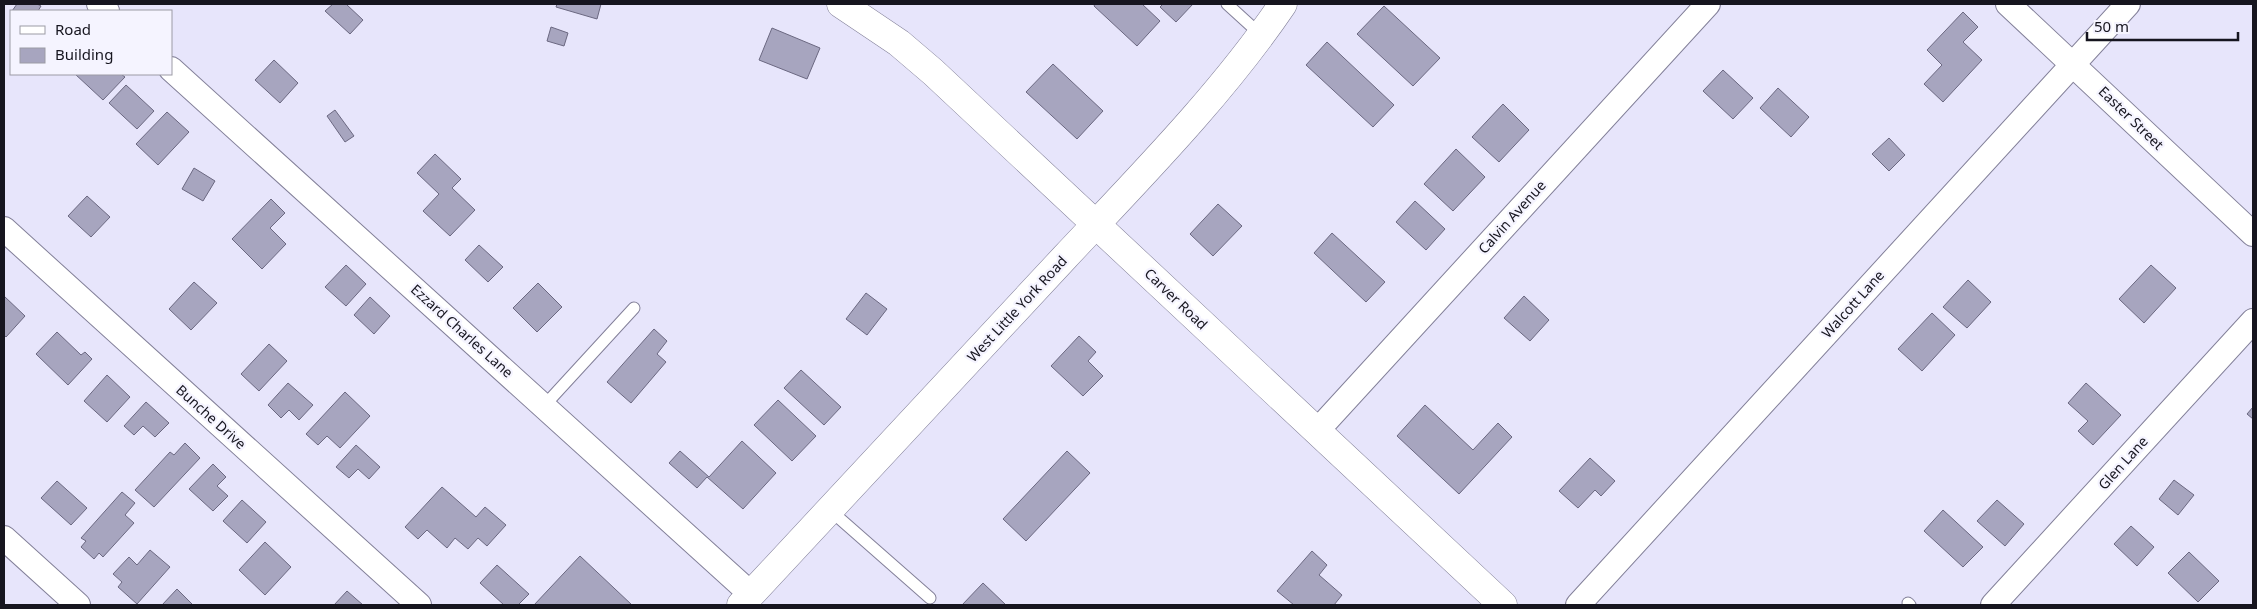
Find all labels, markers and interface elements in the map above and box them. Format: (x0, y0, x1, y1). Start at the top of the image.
legend (10, 10, 172, 75)
scale bar (2087, 10, 2238, 42)
text: 50 m (2094, 16, 2129, 36)
text: Road (55, 19, 91, 39)
text: Building (55, 44, 113, 64)
street label: Easter Street (2095, 82, 2168, 154)
street label: Calvin Avenue (1474, 176, 1550, 257)
street label: West Little York Road (962, 252, 1071, 366)
street label: Carver Road (1141, 264, 1212, 333)
street label: Walcott Lane (1817, 266, 1888, 342)
street label: Ezzard Charles Lane (407, 280, 518, 382)
street label: Bunche Drive (172, 380, 250, 453)
street label: Glen Lane (2094, 432, 2152, 493)

